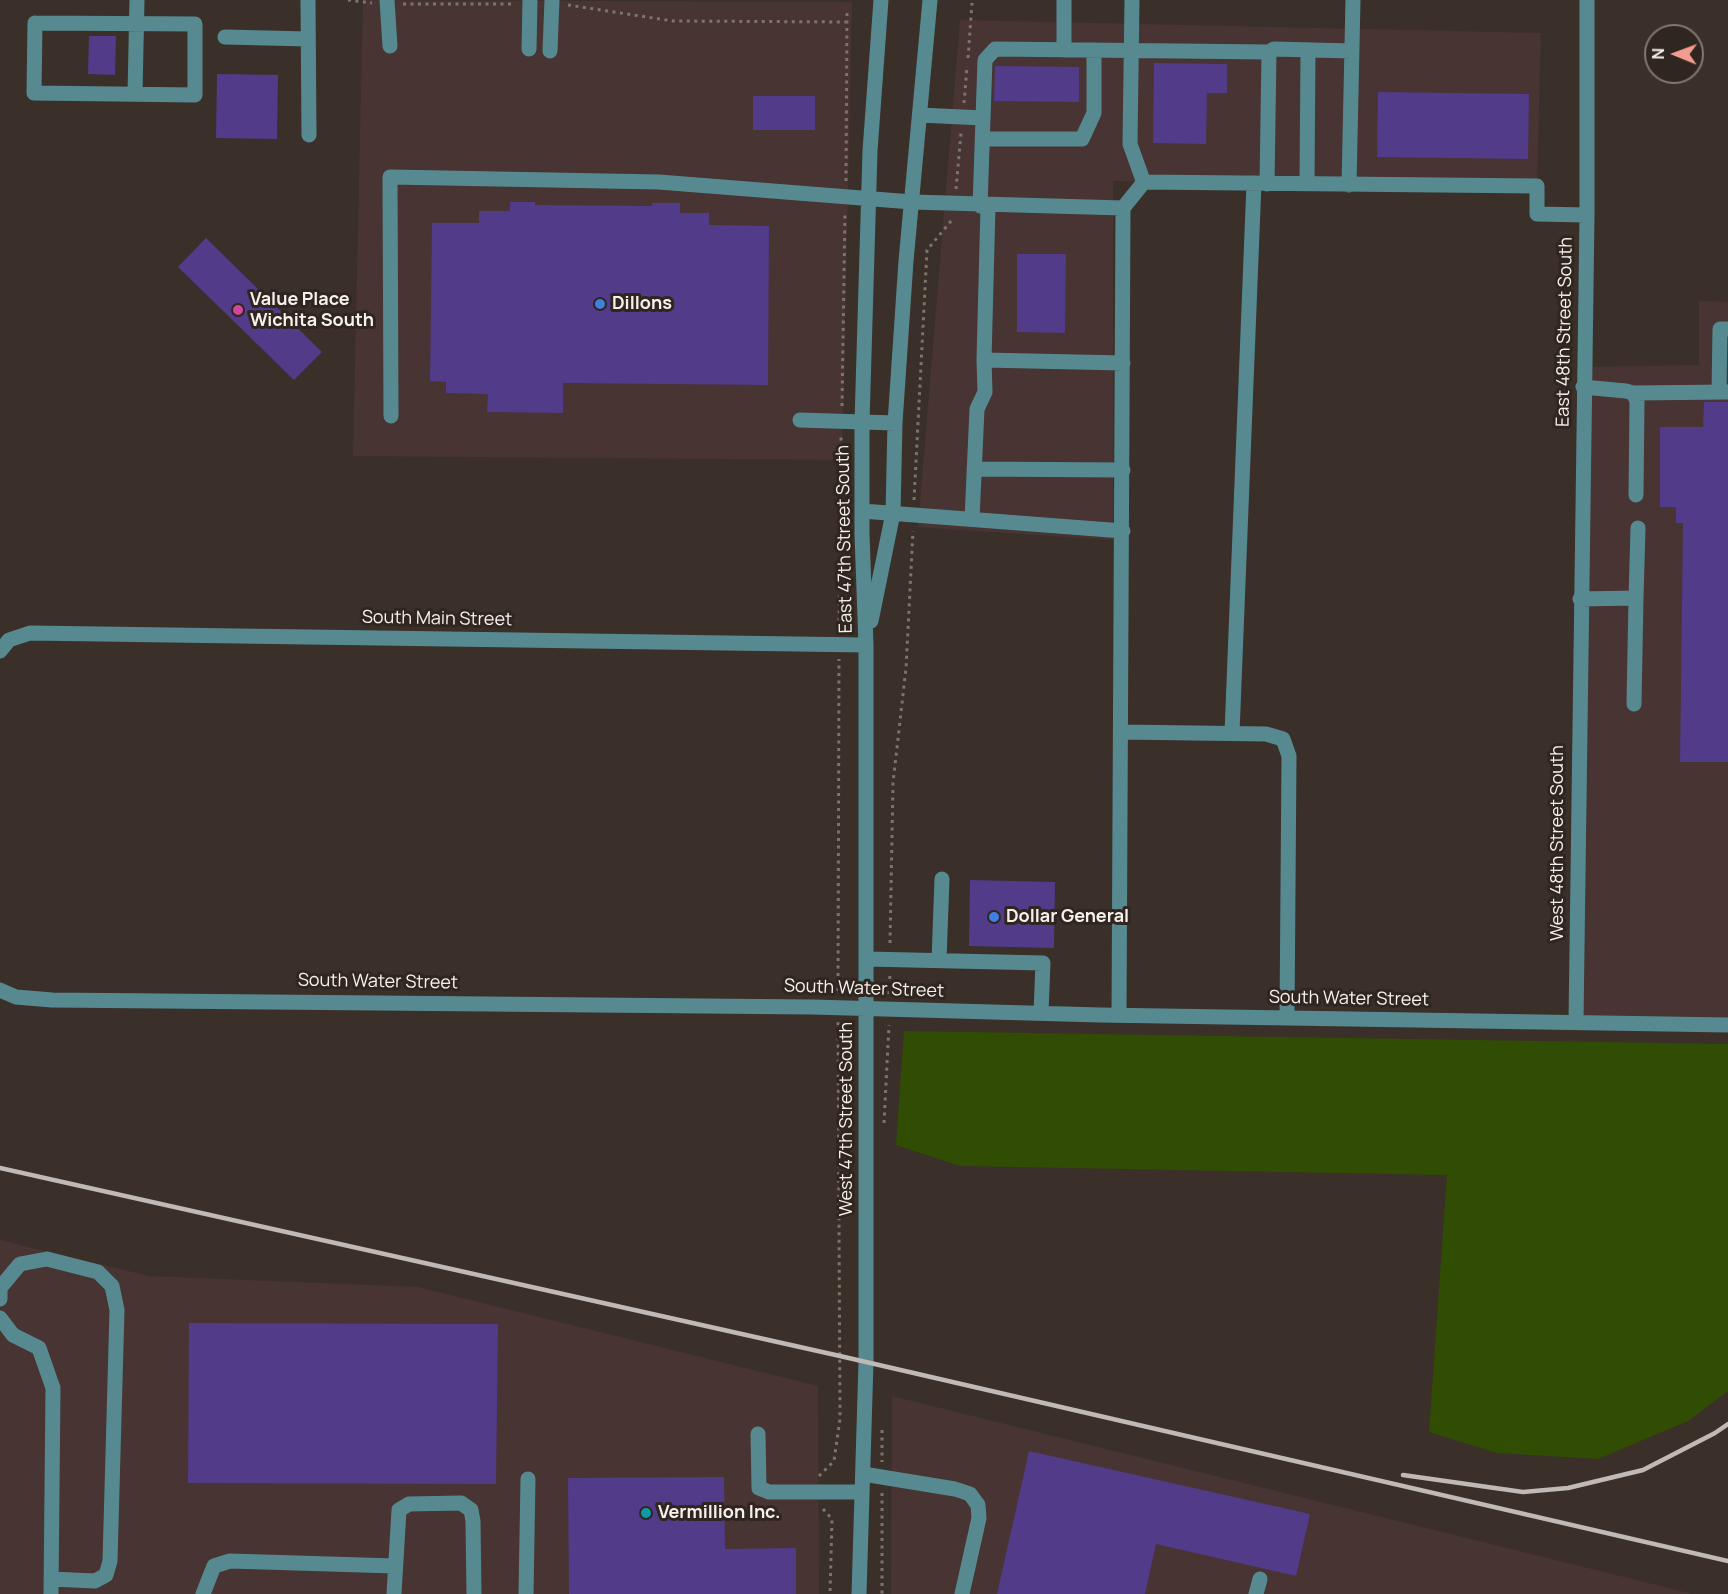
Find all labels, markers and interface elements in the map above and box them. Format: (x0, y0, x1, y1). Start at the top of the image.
north arrow (1644, 24, 1704, 84)
text: N (1647, 48, 1669, 60)
street label: East 48th Street South (1553, 237, 1577, 427)
place label: Value Place Wichita South (250, 289, 374, 332)
place label: Dillons (612, 293, 672, 315)
marker: Dillons (593, 297, 607, 311)
marker: Value Place Wichita South (231, 303, 245, 317)
street label: East 47th Street South (833, 445, 857, 633)
street label: South Main Street (362, 607, 512, 631)
street label: West 48th Street South (1547, 745, 1569, 941)
place label: Dollar General (1006, 906, 1129, 928)
marker: Dollar General (987, 910, 1001, 924)
street label: South Water Street (298, 970, 458, 994)
street label: South Water Street (784, 975, 944, 1003)
street label: South Water Street (1269, 987, 1429, 1011)
street label: West 47th Street South (836, 1022, 858, 1216)
place label: Vermillion Inc. (658, 1502, 780, 1524)
marker: Vermillion Inc. (639, 1506, 653, 1520)

